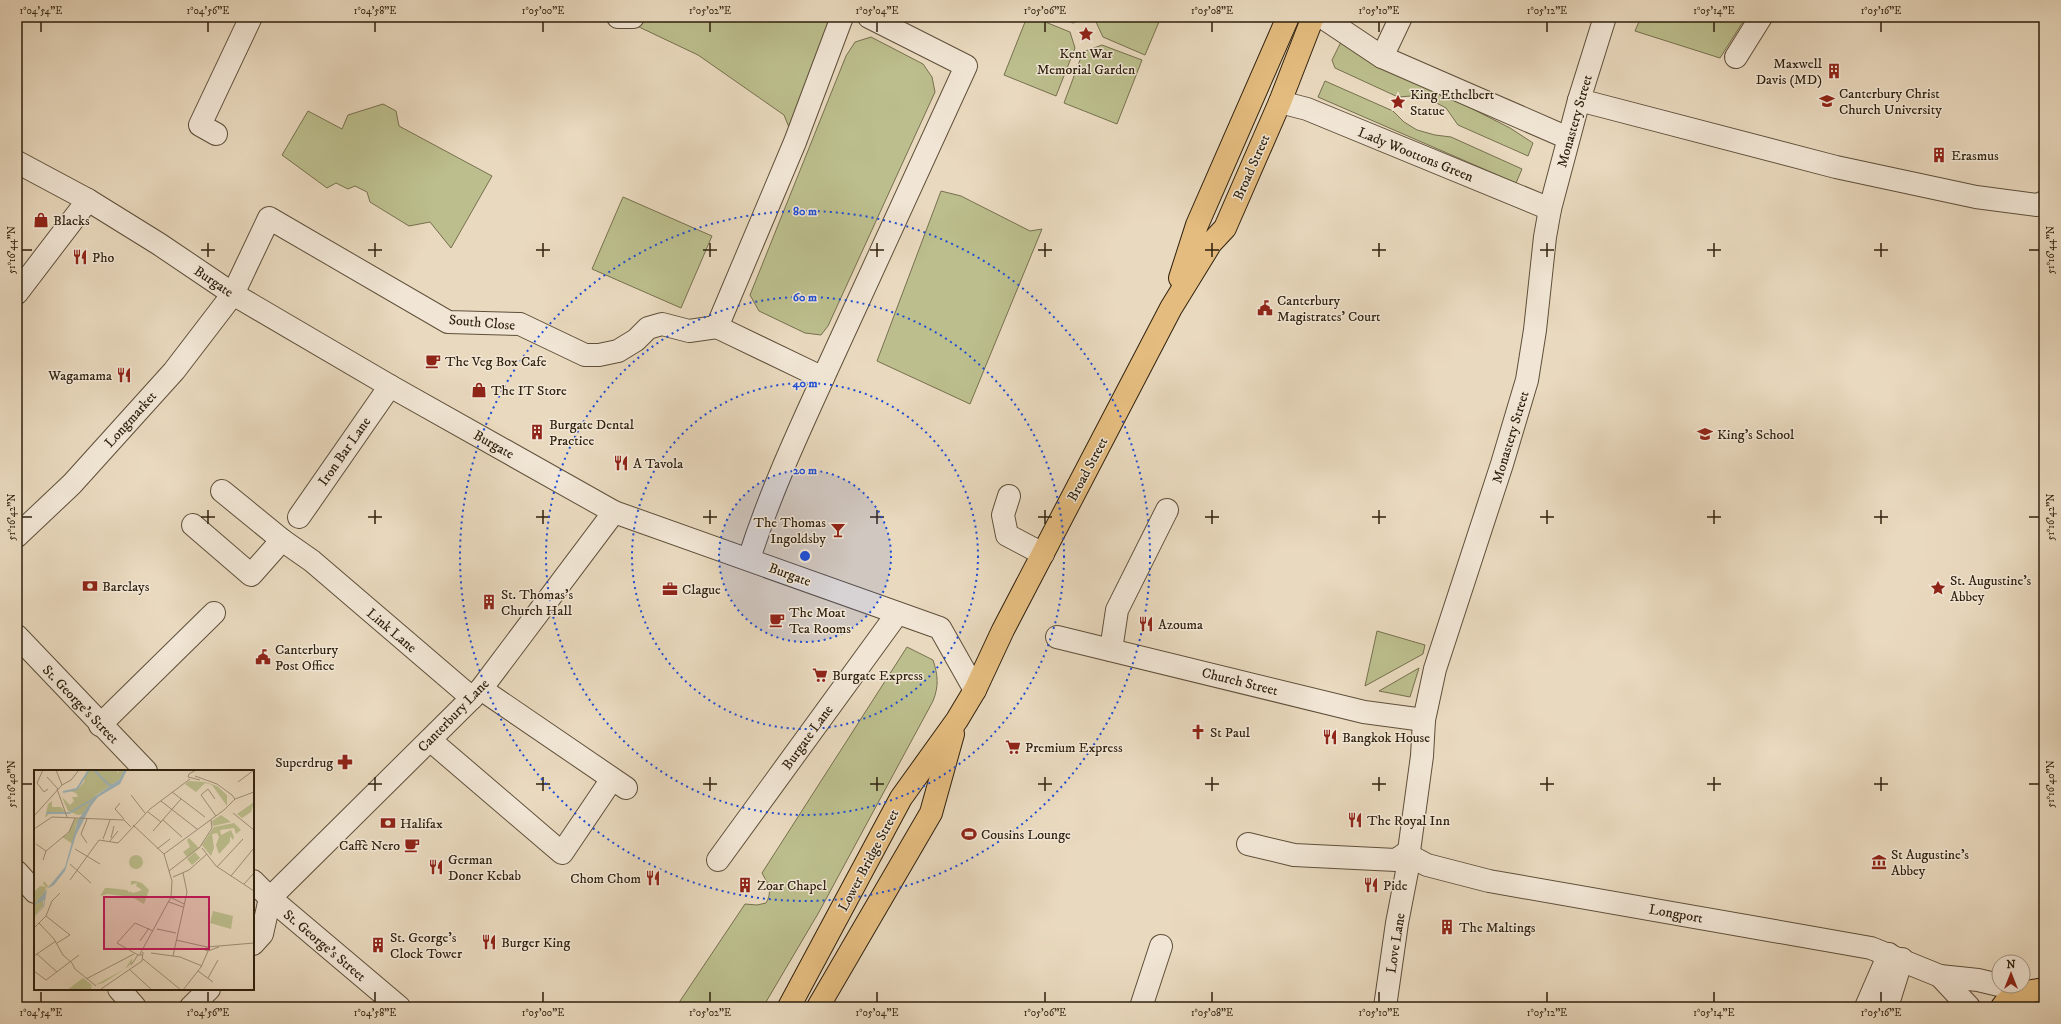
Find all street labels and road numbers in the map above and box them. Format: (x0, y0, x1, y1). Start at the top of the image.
street label: Monastery Street (1553, 72, 1597, 170)
street label: Lady Woottons Green (1355, 124, 1477, 187)
street label: Broad Street (1229, 131, 1275, 203)
street label: Burgate (190, 262, 237, 302)
street label: South Close (448, 311, 516, 335)
street label: Longmarket (101, 387, 161, 452)
street label: Monastery Street (1488, 388, 1534, 486)
street label: Iron Bar Lane (314, 413, 375, 490)
street label: Burgate (470, 426, 517, 463)
street label: Broad Street (1064, 434, 1112, 505)
street label: Burgate (766, 559, 814, 591)
street label: Link Lane (363, 605, 420, 657)
street label: St. George's Street (38, 662, 123, 748)
street label: Church Street (1200, 664, 1280, 700)
street label: Canterbury Lane (414, 675, 493, 756)
street label: Burgate Lane (778, 701, 838, 774)
street label: Lower Bridge Street (834, 806, 904, 915)
street label: Longport (1647, 900, 1705, 928)
street label: St. George's Street (279, 906, 370, 986)
street label: Love Lane (1382, 911, 1410, 975)

